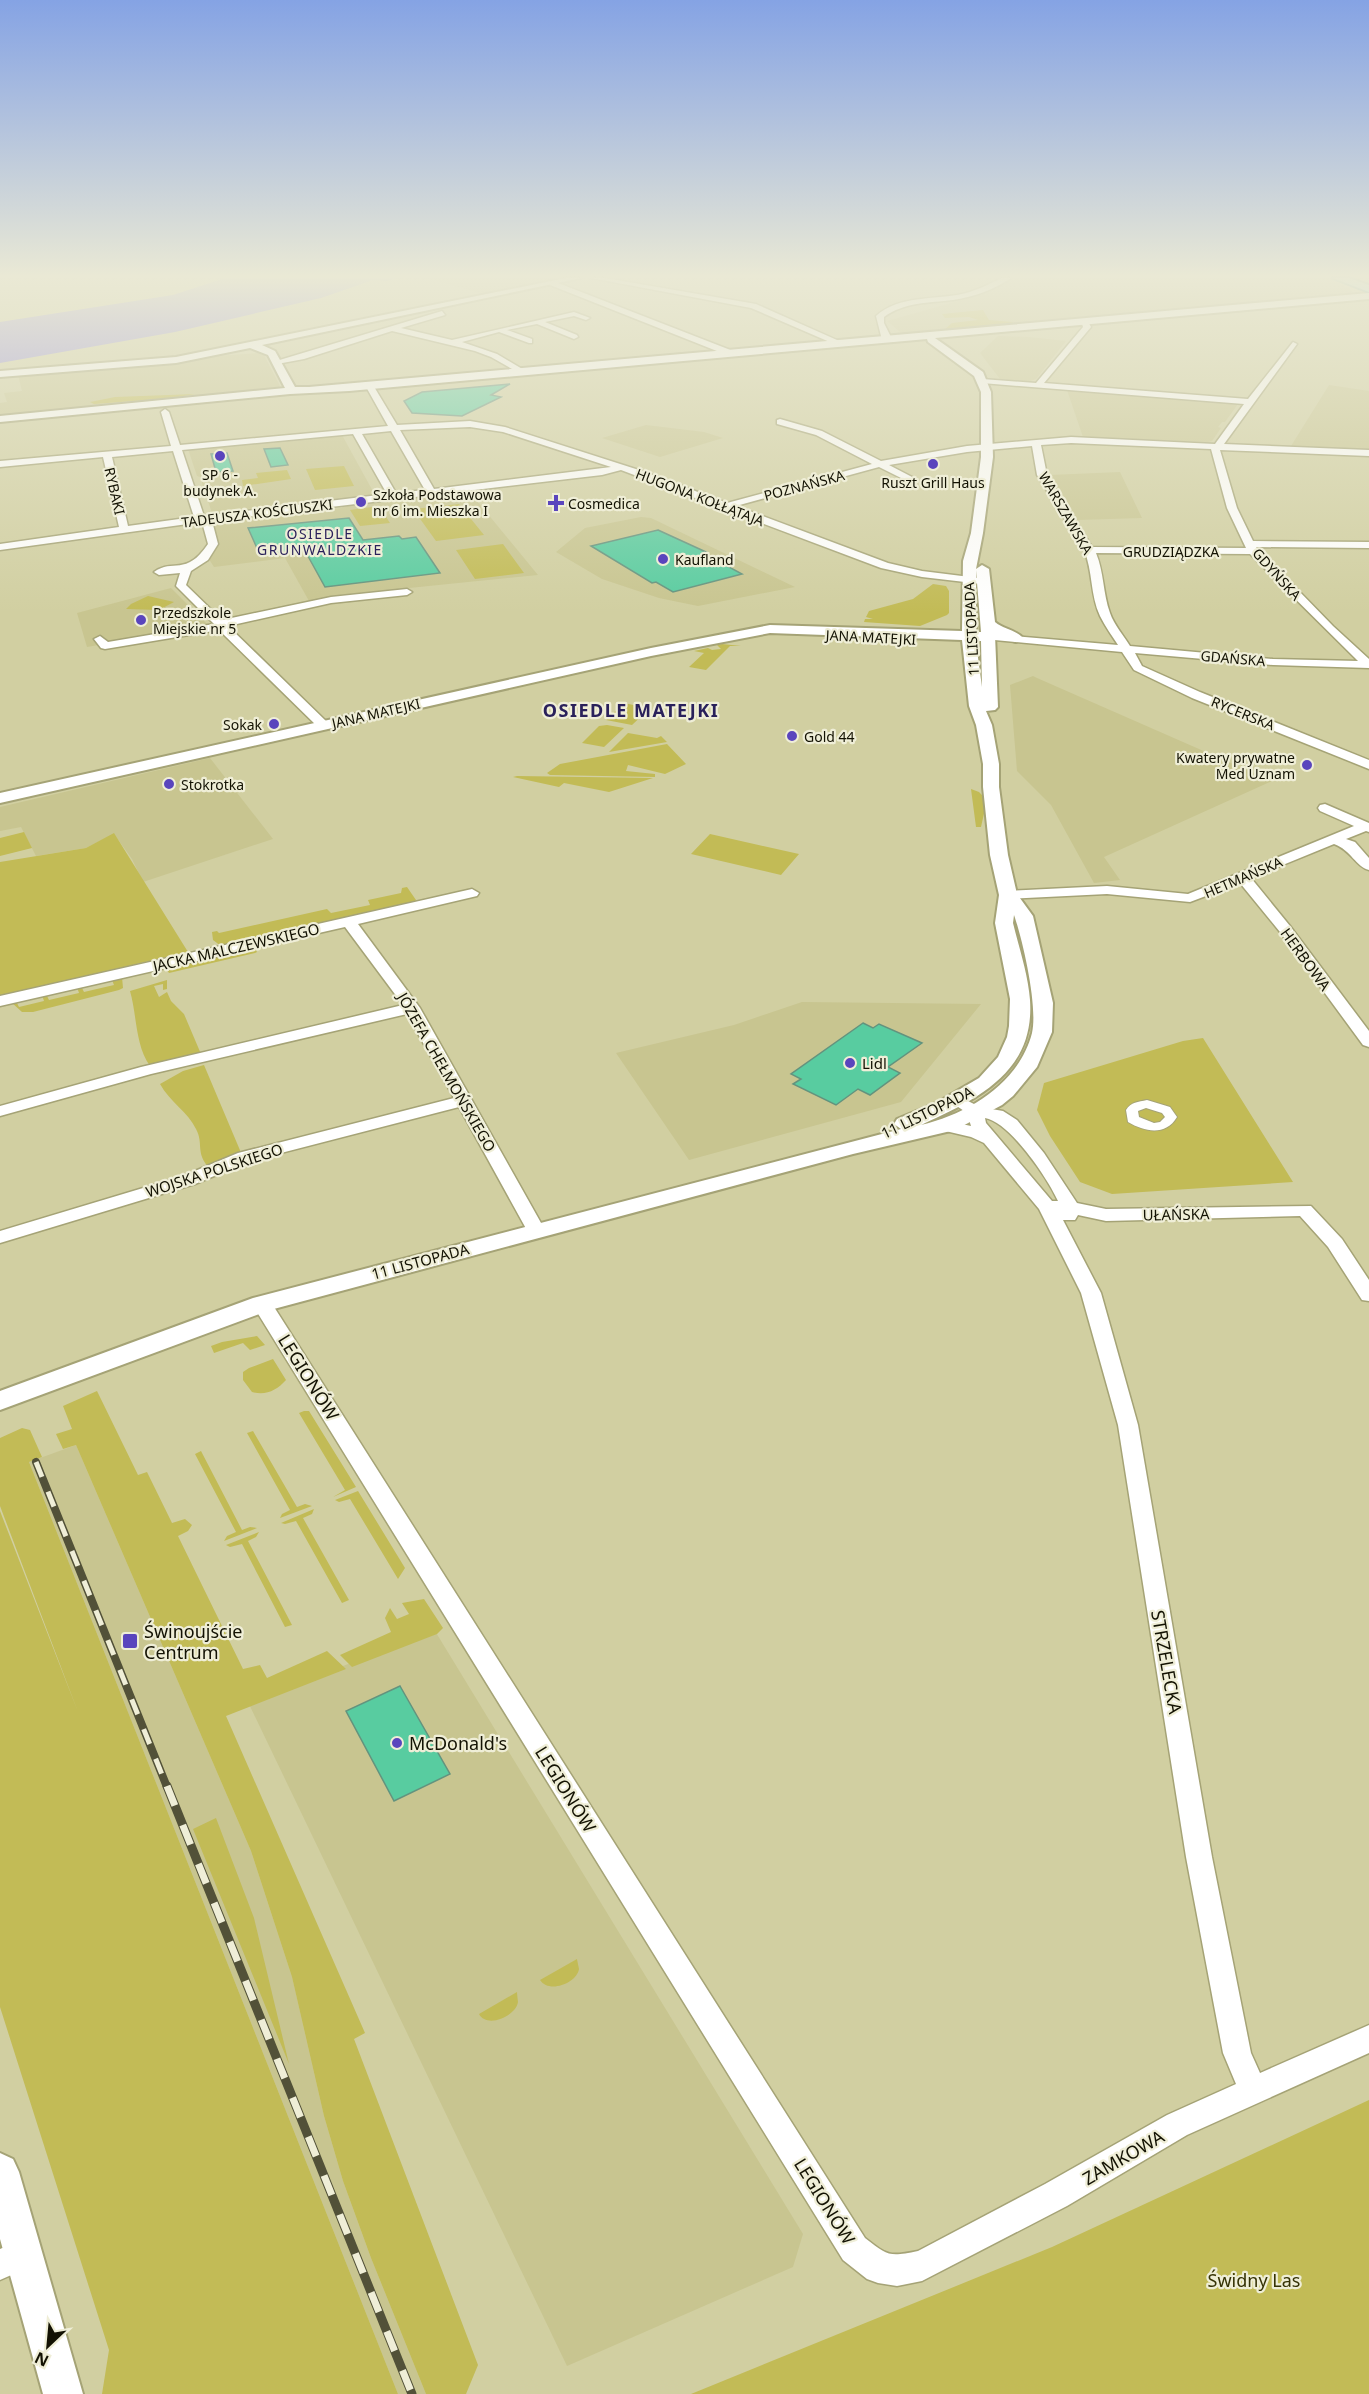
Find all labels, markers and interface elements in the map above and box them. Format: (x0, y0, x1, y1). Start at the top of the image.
marker: SP 6 - budynek A. (213, 449, 227, 463)
marker: Ruszt Grill Haus (926, 457, 940, 471)
street label: HUGONA KOŁŁĄTAJA (633, 464, 767, 530)
street label: RYBAKI (100, 465, 130, 517)
place label: SP 6 - budynek A. (183, 465, 257, 500)
street label: POZNAŃSKA (762, 465, 846, 505)
street label: WARSZAWSKA (1035, 468, 1097, 558)
place label: Ruszt Grill Haus (881, 473, 985, 492)
place label: Szkoła Podstawowa nr 6 im. Mieszka I (373, 485, 502, 520)
street label: TADEUSZA KOŚCIUSZKI (180, 494, 334, 532)
place label: Cosmedica (568, 494, 640, 513)
marker: Szkoła Podstawowa nr 6 im. Mieszka I (354, 495, 368, 509)
marker: Cosmedica (549, 496, 563, 510)
district label: OSIEDLE GRUNWALDZKIE (257, 524, 383, 559)
street label: GRUDZIĄDZKA (1123, 542, 1219, 561)
street label: GDYŃSKA (1248, 544, 1306, 604)
place label: Kaufland (675, 550, 734, 569)
marker: Kaufland (656, 552, 670, 566)
street label: 11 LISTOPADA (959, 582, 983, 676)
place label: Przedszkole Miejskie nr 5 (153, 603, 236, 638)
marker: Przedszkole Miejskie nr 5 (134, 613, 148, 627)
street label: JANA MATEJKI (823, 625, 917, 649)
street label: GDAŃSKA (1200, 646, 1266, 670)
street label: RYCERSKA (1208, 692, 1278, 734)
street label: JANA MATEJKI (328, 694, 422, 733)
district label: OSIEDLE MATEJKI (543, 698, 719, 722)
place label: Sokak (223, 715, 263, 734)
marker: Sokak (267, 717, 281, 731)
place label: Gold 44 (804, 727, 855, 746)
marker: Gold 44 (785, 729, 799, 743)
place label: Kwatery prywatne Med Uznam (1176, 748, 1295, 783)
marker: Kwatery prywatne Med Uznam (1300, 758, 1314, 772)
place label: Stokrotka (181, 775, 244, 794)
marker: Stokrotka (162, 777, 176, 791)
street label: HETMAŃSKA (1201, 852, 1285, 902)
street label: JACKA MALCZEWSKIEGO (149, 918, 321, 976)
street label: HERBOWA (1276, 924, 1336, 995)
street label: JÓZEFA CHEŁMOŃSKIEGO (392, 987, 501, 1155)
place label: Lidl (862, 1053, 887, 1073)
marker: Lidl (843, 1056, 857, 1070)
street label: 11 LISTOPADA (878, 1081, 977, 1143)
street label: WOJSKA POLSKIEGO (143, 1138, 285, 1202)
street label: UŁAŃSKA (1142, 1203, 1210, 1225)
street label: 11 LISTOPADA (369, 1238, 471, 1284)
street label: LEGIONÓW (273, 1330, 345, 1425)
street label: STRZELECKA (1146, 1608, 1188, 1716)
place label: Świnoujście Centrum (144, 1619, 243, 1664)
marker: Świnoujście Centrum (121, 1632, 139, 1650)
place label: McDonald's (409, 1731, 507, 1755)
marker: McDonald's (390, 1736, 404, 1750)
street label: LEGIONÓW (530, 1742, 602, 1837)
street label: ZAMKOWA (1078, 2124, 1169, 2190)
street label: LEGIONÓW (789, 2154, 861, 2249)
park label: Świdny Las (1208, 2268, 1300, 2292)
north arrow (18, 2316, 78, 2376)
text: N (31, 2347, 52, 2372)

